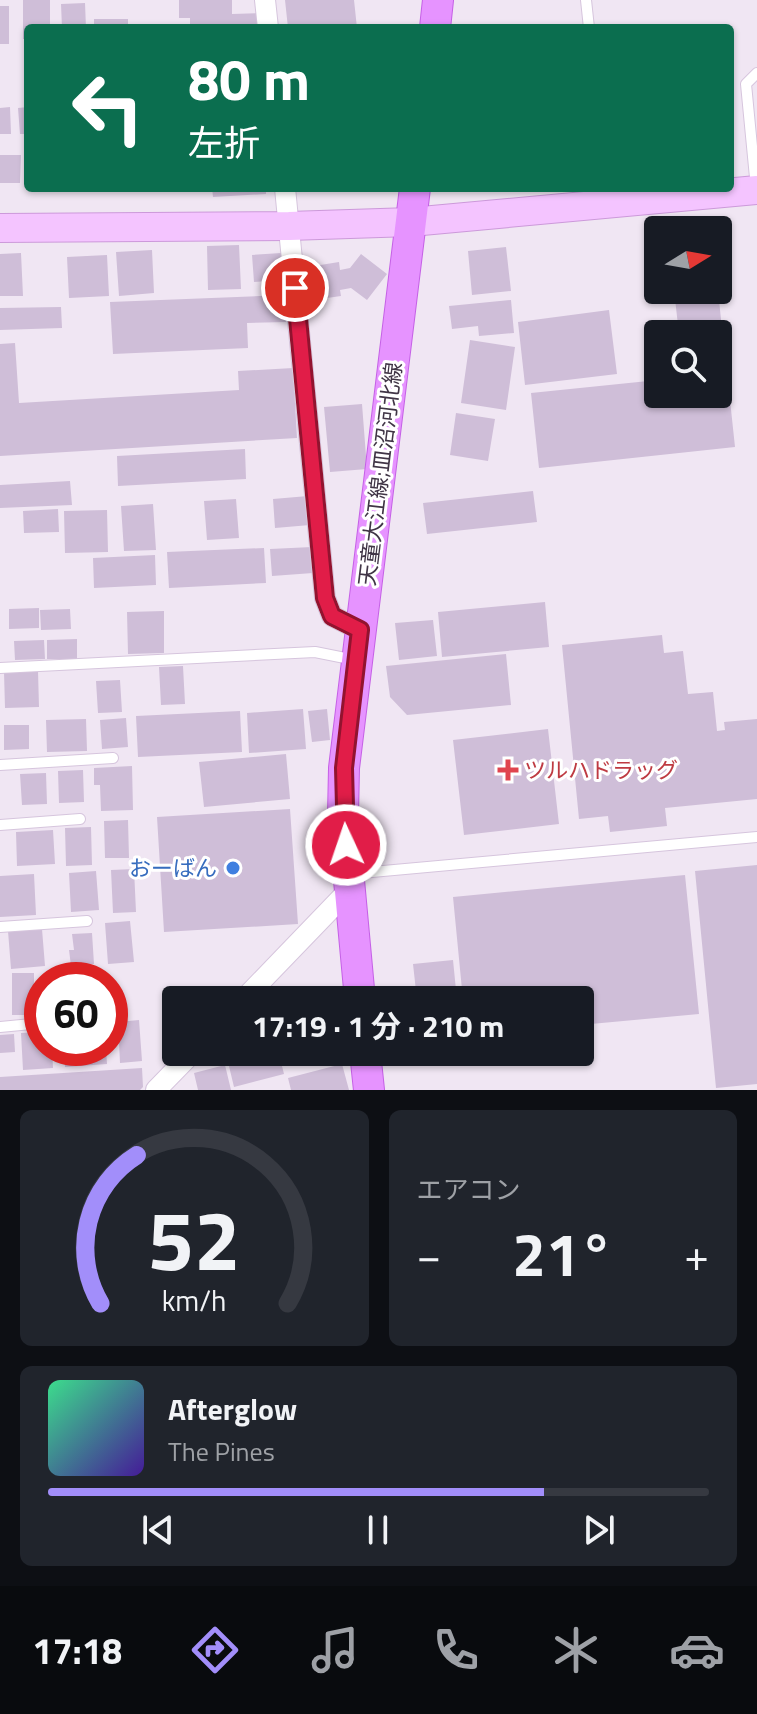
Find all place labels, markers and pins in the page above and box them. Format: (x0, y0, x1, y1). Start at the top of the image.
pin (261, 254, 329, 322)
place label: ツルハドラッグ (524, 753, 678, 787)
marker: ツルハドラッグ (499, 761, 517, 779)
place label: おーばん (129, 851, 217, 885)
marker: おーばん (224, 859, 242, 877)

